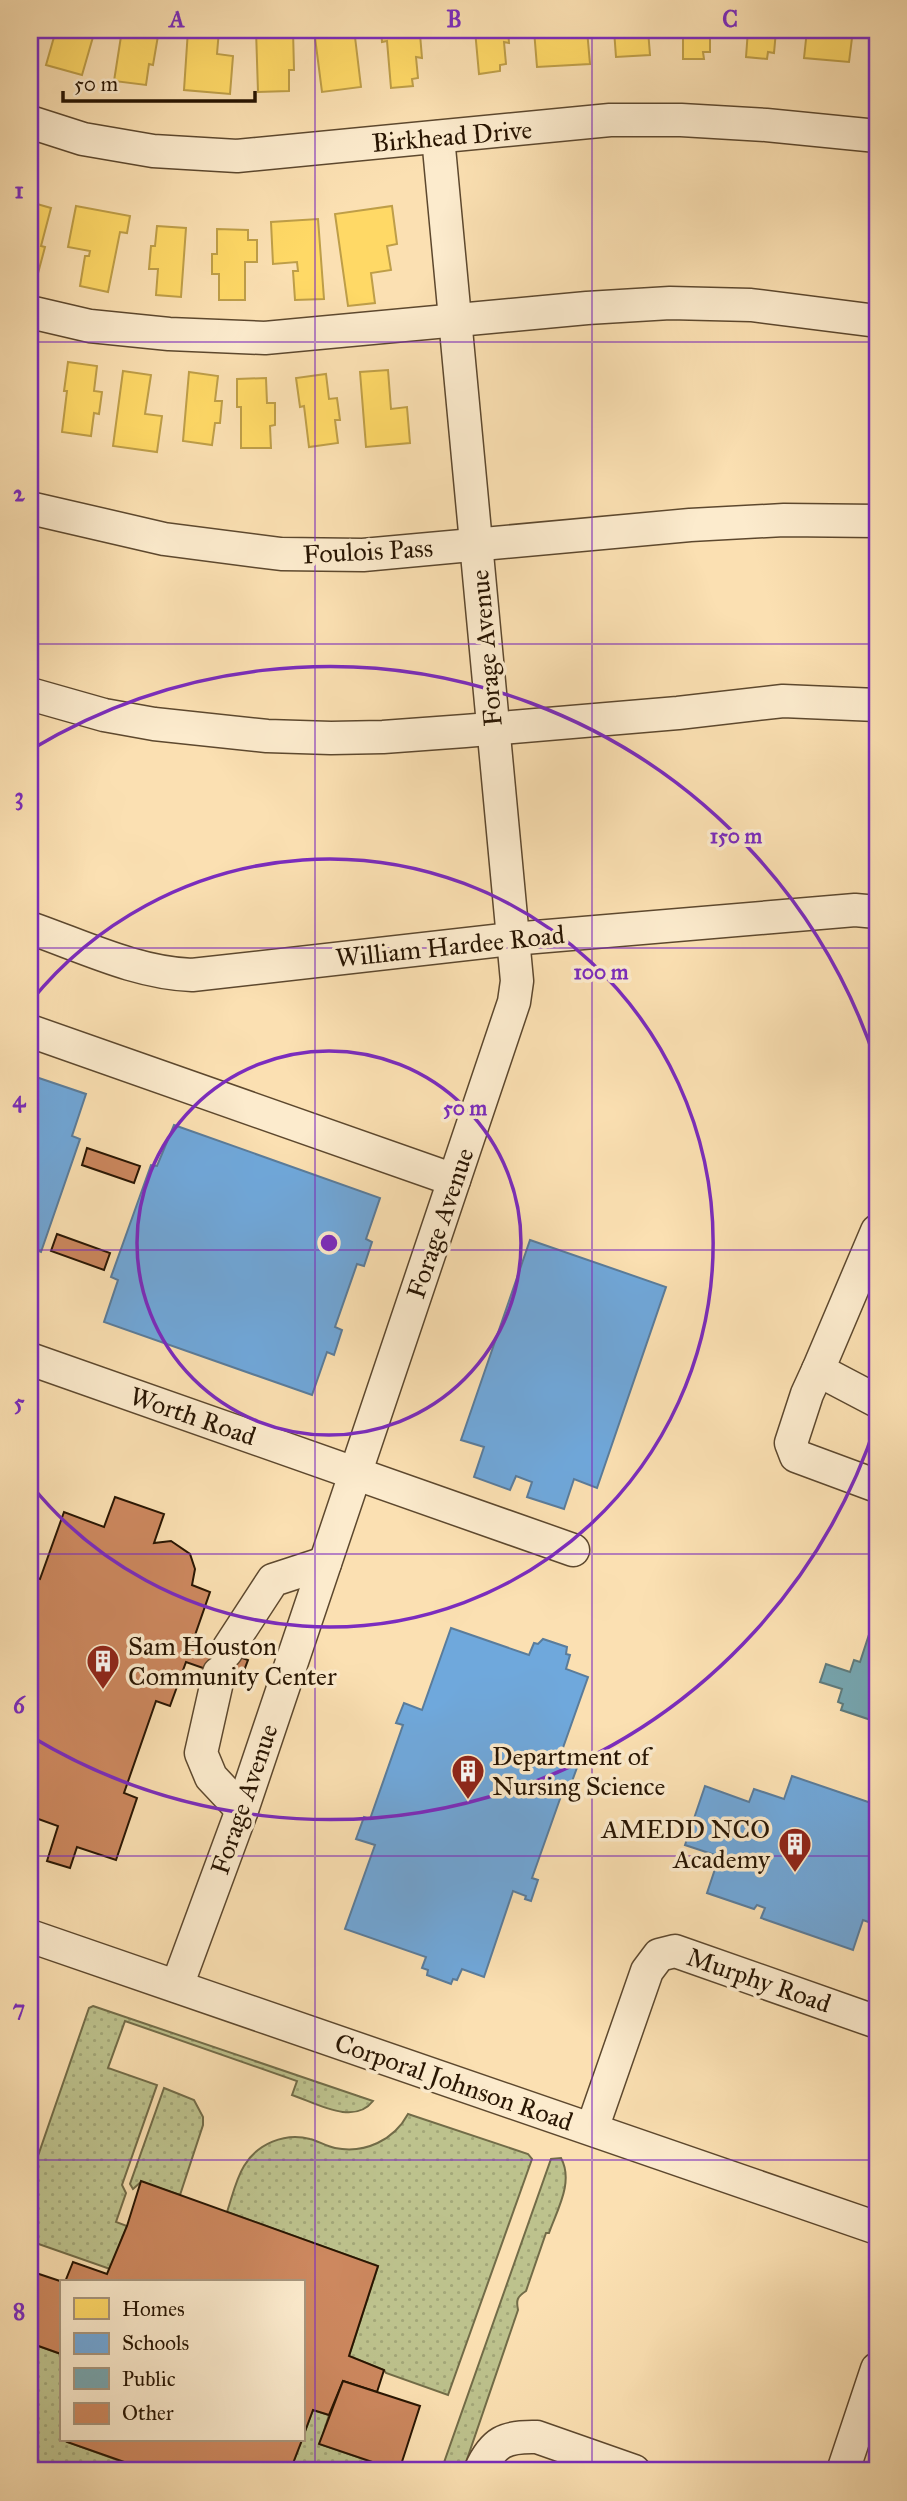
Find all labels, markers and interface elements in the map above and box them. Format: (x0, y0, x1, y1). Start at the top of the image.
text: A (167, 5, 185, 33)
text: B (446, 5, 462, 33)
text: C (722, 5, 738, 33)
scale bar (63, 60, 256, 104)
text: 50 m (74, 71, 119, 97)
street label: Birkhead Drive (371, 113, 534, 159)
text: 1 (14, 176, 24, 204)
text: 2 (13, 479, 25, 507)
street label: Foulois Pass (302, 532, 434, 570)
street label: Forage Avenue (463, 568, 509, 728)
text: 3 (14, 782, 24, 811)
text: 150 m (710, 823, 762, 849)
street label: William Hardee Road (334, 918, 566, 974)
text: 100 m (574, 959, 629, 985)
text: 4 (13, 1085, 27, 1113)
text: 50 m (443, 1095, 487, 1121)
street label: Forage Avenue (399, 1143, 481, 1302)
centre of rings (317, 1231, 341, 1255)
street label: Worth Road (126, 1380, 260, 1452)
text: 5 (14, 1388, 25, 1416)
place label: Sam Houston Community Center (128, 1630, 337, 1692)
building icon: Sam Houston Community Center (84, 1642, 122, 1691)
text: 6 (13, 1691, 26, 1719)
street label: Forage Avenue (203, 1719, 285, 1878)
place label: Department of Nursing Science (492, 1740, 665, 1802)
building icon: Department of Nursing Science (449, 1752, 487, 1801)
place label: AMEDD NCO Academy (600, 1813, 771, 1875)
building icon: AMEDD NCO Academy (776, 1825, 814, 1874)
street label: Murphy Road (683, 1940, 835, 2020)
text: 7 (13, 1994, 25, 2022)
street label: Corporal Johnson Road (331, 2026, 577, 2138)
legend (60, 2280, 304, 2442)
text: Homes (122, 2296, 185, 2322)
text: 8 (13, 2297, 25, 2325)
text: Schools (122, 2330, 189, 2356)
text: Public (122, 2366, 176, 2392)
text: Other (122, 2400, 174, 2426)

